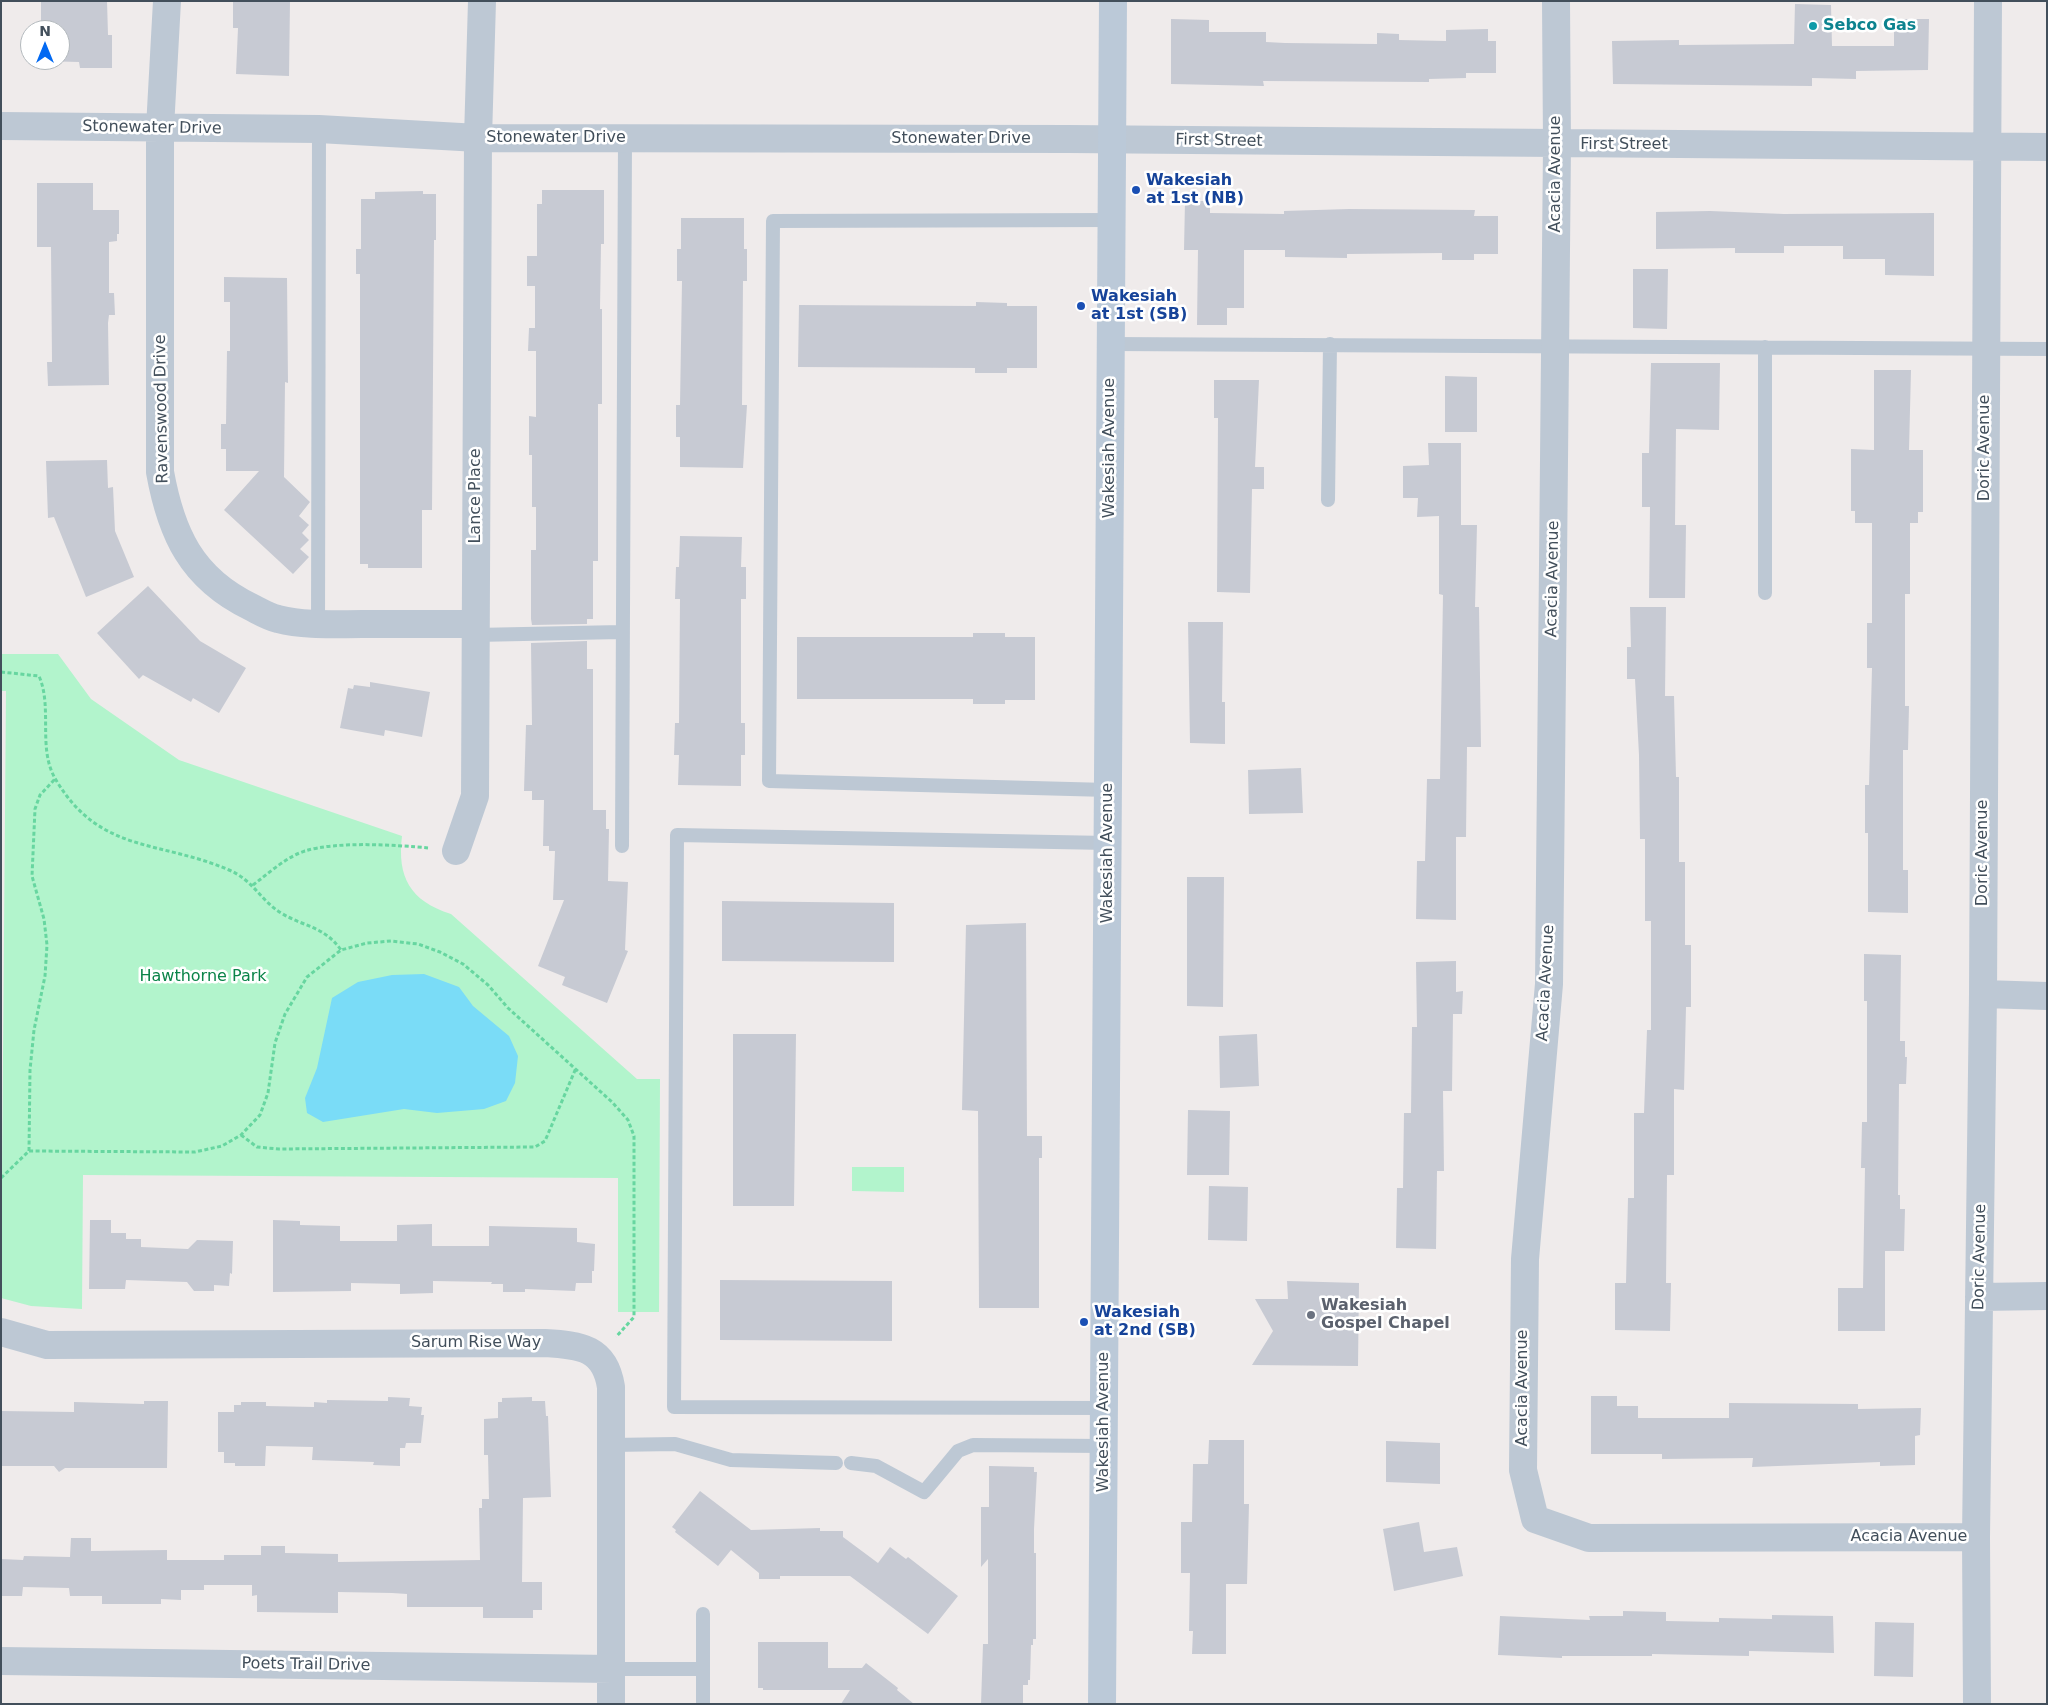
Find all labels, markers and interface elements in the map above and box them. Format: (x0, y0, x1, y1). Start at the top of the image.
place label: Sebco Gas (1823, 16, 1916, 36)
north arrow (20, 20, 70, 70)
marker: Sebco Gas (1807, 20, 1819, 32)
text: N (39, 23, 51, 39)
street label: Acacia Avenue (1546, 116, 1566, 232)
street label: Stonewater Drive (82, 117, 222, 139)
street label: Stonewater Drive (486, 128, 626, 148)
street label: Stonewater Drive (891, 129, 1031, 149)
street label: First Street (1175, 131, 1263, 151)
street label: First Street (1580, 135, 1668, 155)
place label: Wakesiah at 1st (NB) (1146, 171, 1244, 209)
marker: Wakesiah at 1st (NB) (1130, 184, 1142, 196)
place label: Wakesiah at 1st (SB) (1091, 287, 1187, 325)
marker: Wakesiah at 1st (SB) (1075, 300, 1087, 312)
street label: Ravenswood Drive (151, 334, 173, 484)
street label: Wakesiah Avenue (1100, 378, 1120, 518)
street label: Doric Avenue (1975, 395, 1995, 501)
street label: Lance Place (466, 448, 486, 544)
street label: Acacia Avenue (1542, 520, 1564, 638)
street label: Wakesiah Avenue (1098, 783, 1118, 923)
street label: Doric Avenue (1973, 800, 1993, 906)
street label: Acacia Avenue (1533, 924, 1559, 1042)
park label: Hawthorne Park (139, 967, 267, 987)
street label: Doric Avenue (1969, 1204, 1991, 1310)
place label: Wakesiah Gospel Chapel (1321, 1296, 1450, 1334)
place label: Wakesiah at 2nd (SB) (1094, 1303, 1196, 1341)
marker: Wakesiah Gospel Chapel (1305, 1309, 1317, 1321)
marker: Wakesiah at 2nd (SB) (1078, 1316, 1090, 1328)
street label: Acacia Avenue (1513, 1330, 1533, 1446)
street label: Sarum Rise Way (411, 1333, 541, 1353)
street label: Wakesiah Avenue (1094, 1352, 1114, 1492)
street label: Acacia Avenue (1851, 1527, 1967, 1547)
street label: Poets Trail Drive (241, 1654, 371, 1676)

